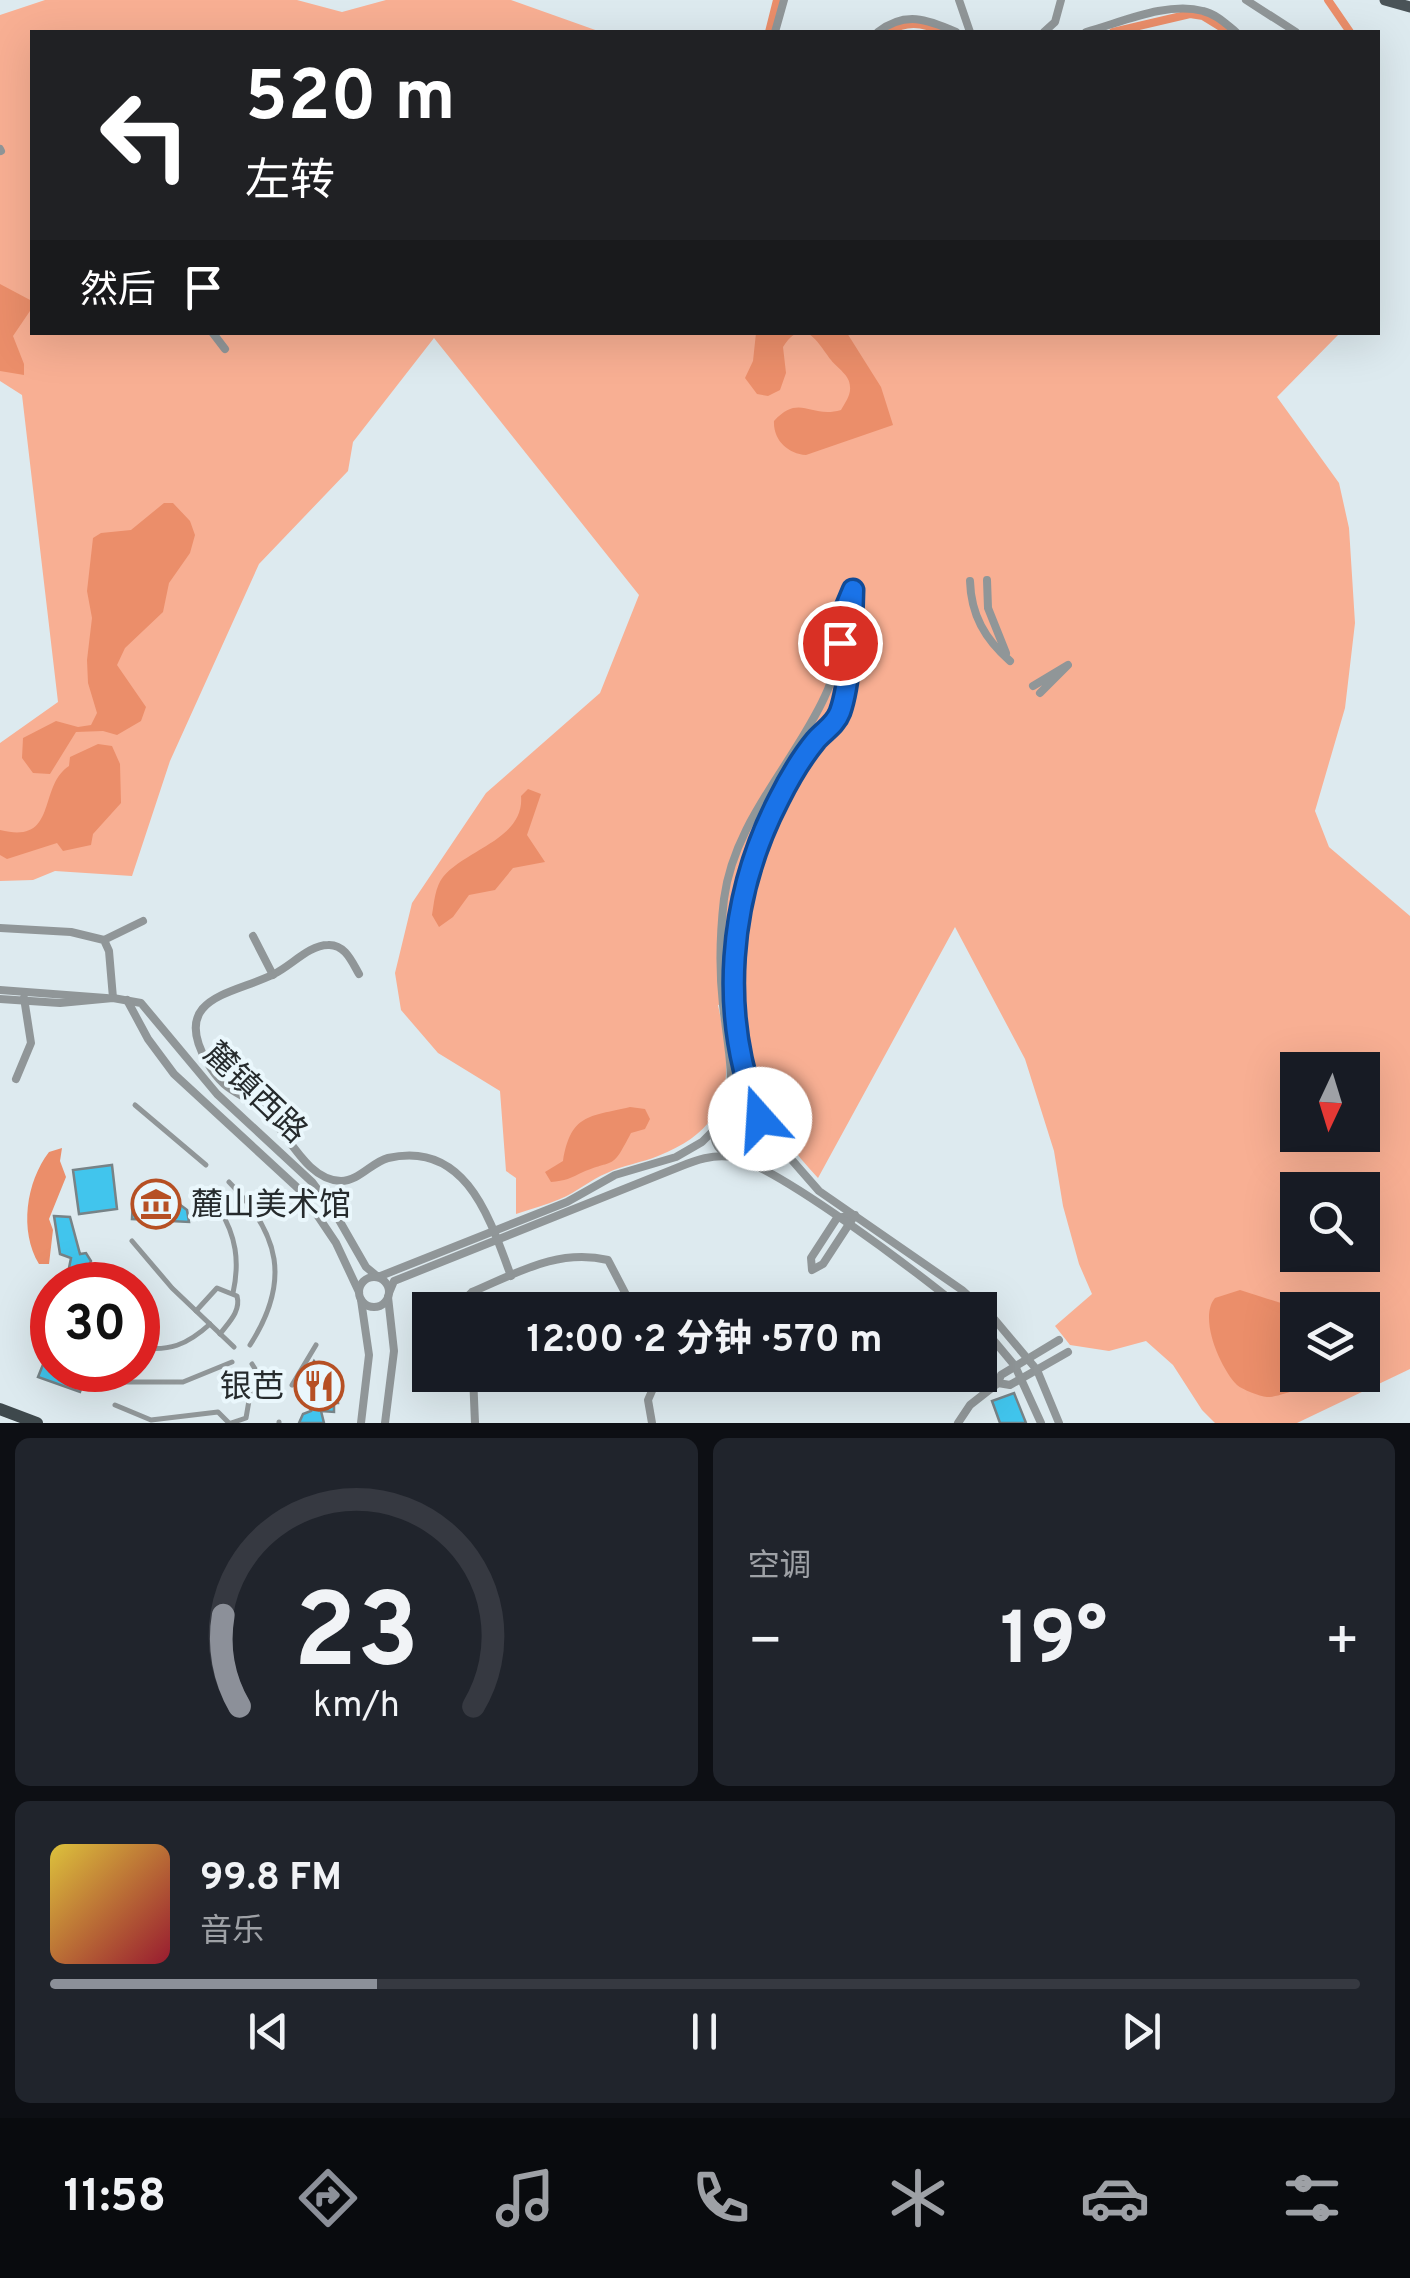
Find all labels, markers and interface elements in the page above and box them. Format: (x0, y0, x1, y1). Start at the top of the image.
text: 520 m (245, 56, 455, 145)
icon: left (80, 70, 210, 200)
text: 左转 (245, 155, 335, 212)
icon: arrive (176, 260, 231, 315)
text: 然后 (80, 268, 156, 317)
pin (798, 601, 883, 686)
icon: arrive (813, 616, 868, 671)
street label: 麓镇西路 (194, 1035, 314, 1153)
north arrow (1280, 1052, 1380, 1152)
map controls (1280, 1052, 1380, 1392)
position arrow (708, 1067, 812, 1171)
button: search (1280, 1172, 1380, 1272)
museum icon: 麓山美术馆 (130, 1178, 182, 1230)
place label: 麓山美术馆 (191, 1187, 351, 1227)
speed limit sign: 30 (30, 1262, 160, 1392)
button: layers (1280, 1292, 1380, 1392)
text: 12:00 · 2 分钟 · 570 m (527, 1317, 882, 1366)
restaurant icon: 银芭 (293, 1360, 345, 1412)
place label: 银芭 (220, 1369, 284, 1409)
text: 空调 (748, 1548, 812, 1588)
text: 23 (293, 1572, 419, 1704)
text: 19° (1000, 1596, 1107, 1691)
text: − (748, 1609, 783, 1679)
text: + (1325, 1609, 1360, 1679)
text: km/h (313, 1684, 400, 1730)
text: 99.8 FM (200, 1855, 342, 1904)
text: 音乐 (200, 1913, 264, 1953)
icon: previous (241, 2004, 296, 2059)
icon: pause (677, 2004, 732, 2059)
icon: next (1114, 2004, 1169, 2059)
icon: directions (293, 2163, 363, 2233)
icon: music (490, 2163, 560, 2233)
icon: phone (686, 2163, 756, 2233)
icon: climate (883, 2163, 953, 2233)
icon: car (1080, 2163, 1150, 2233)
icon: filters (1277, 2163, 1347, 2233)
text: 11:58 (63, 2170, 166, 2227)

